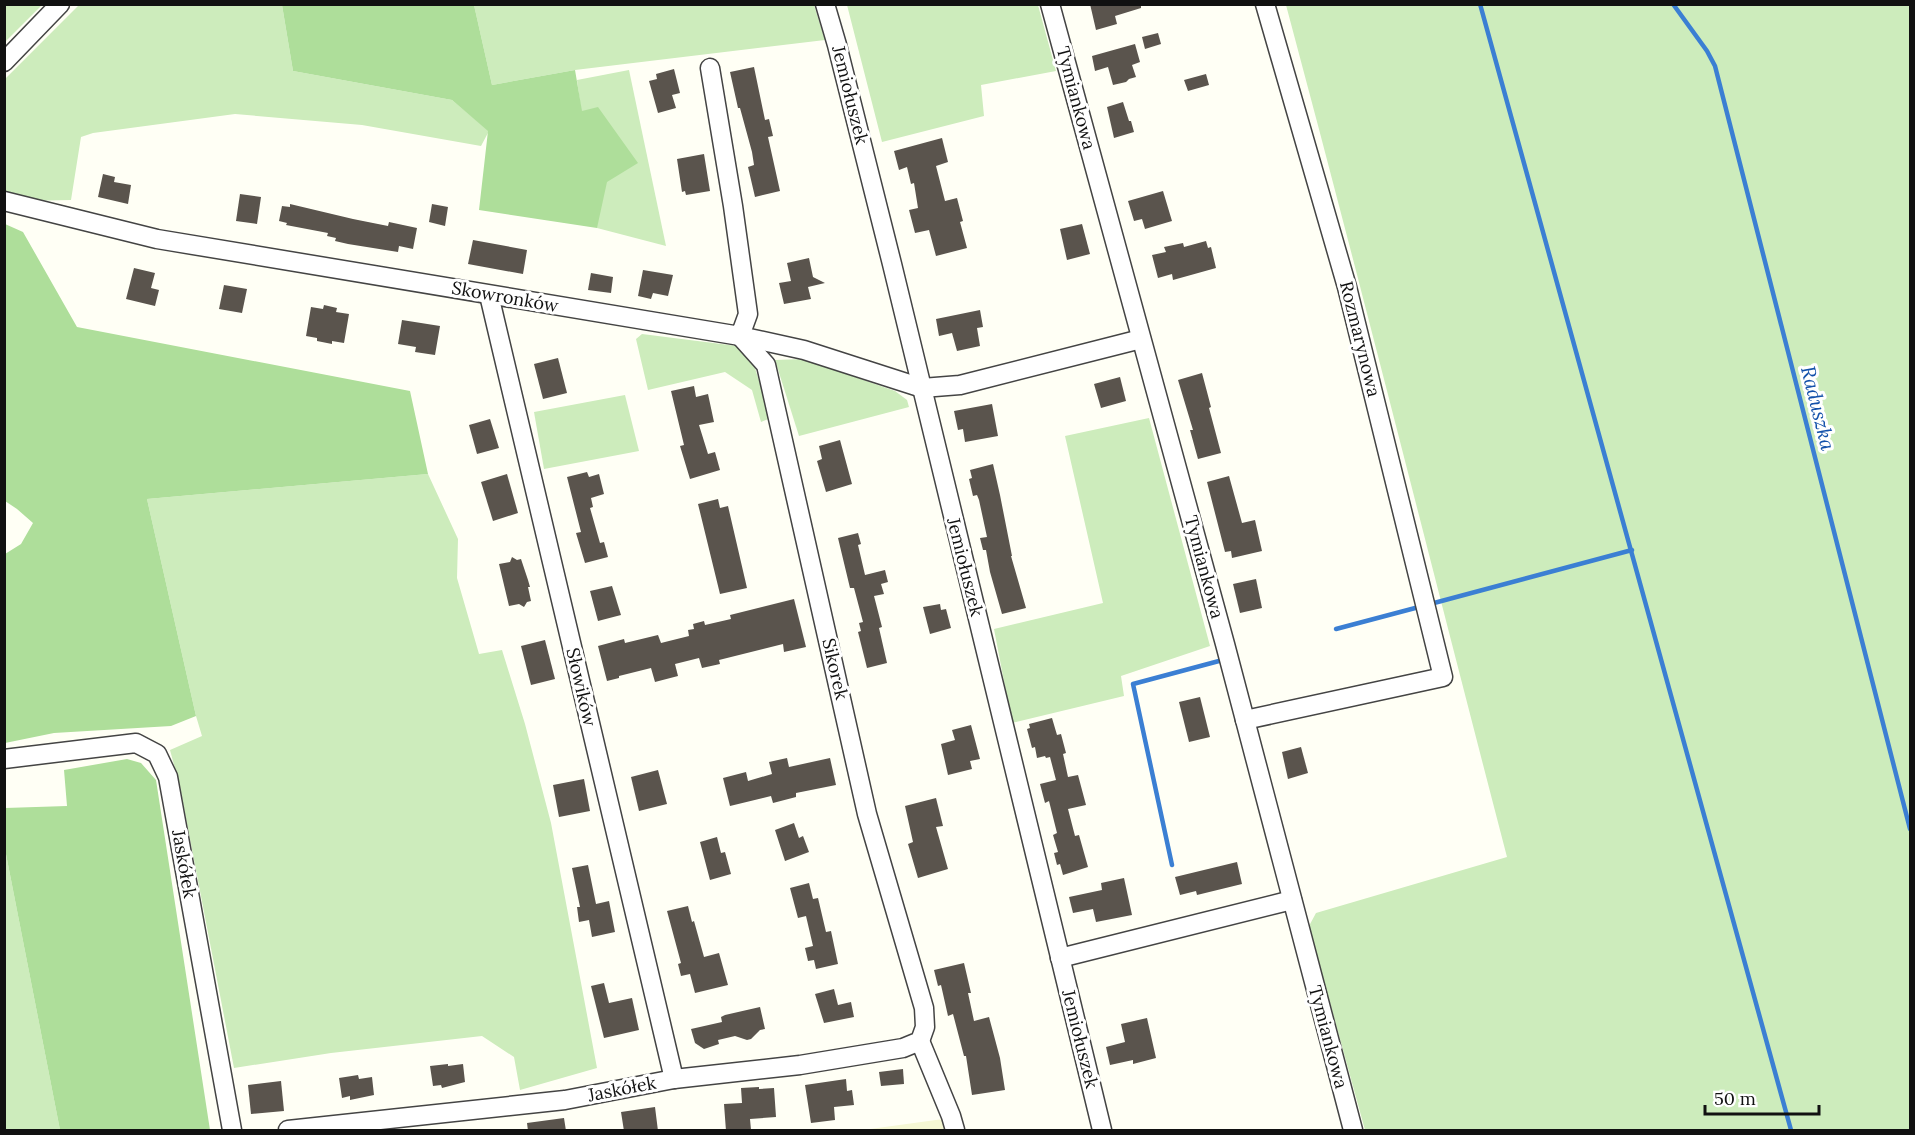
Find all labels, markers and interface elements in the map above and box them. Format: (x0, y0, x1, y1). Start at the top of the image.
street label: Jemiołuszek (827, 42, 874, 147)
street label: Tymiankowa (1052, 44, 1101, 152)
street label: Skowronków (450, 276, 561, 317)
street label: Rozmarynowa (1335, 279, 1386, 399)
water label: Raduszka (1796, 363, 1841, 453)
street label: Tymiankowa (1180, 513, 1229, 621)
street label: Jemiołuszek (942, 514, 989, 619)
street label: Sikorek (817, 636, 854, 702)
street label: Słowików (561, 645, 602, 729)
street label: Jaskółek (167, 827, 202, 900)
street label: Tymiankowa (1304, 983, 1353, 1091)
street label: Jemiołuszek (1057, 986, 1104, 1091)
street label: Jaskółek (585, 1071, 658, 1107)
scale bar (1705, 1078, 1819, 1116)
text: 50 m (1714, 1087, 1756, 1110)

